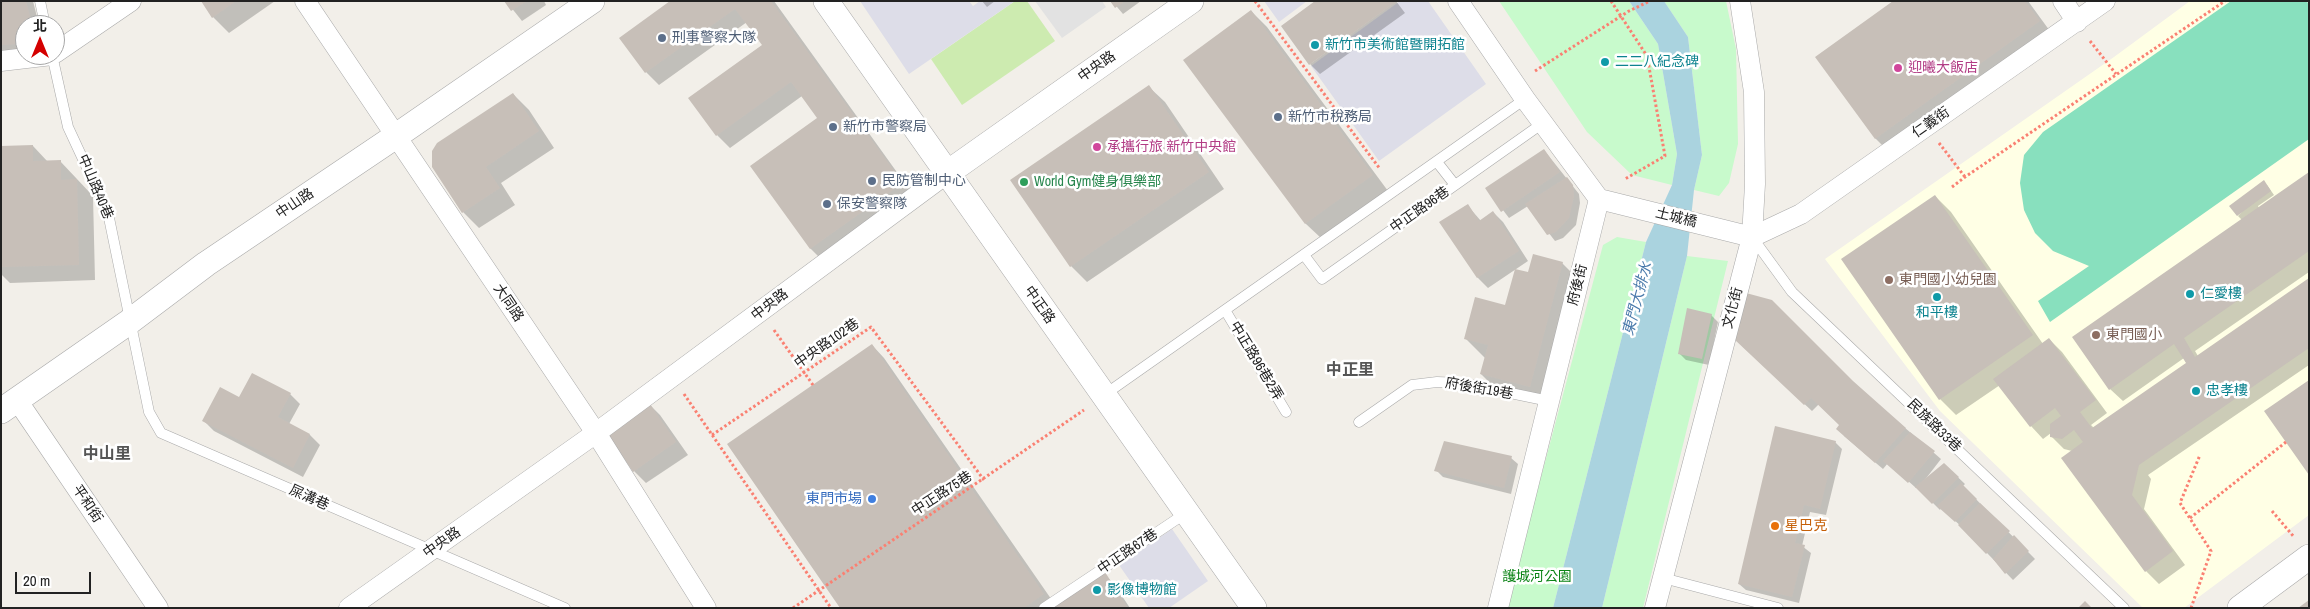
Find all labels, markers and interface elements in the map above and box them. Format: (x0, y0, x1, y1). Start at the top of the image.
north arrow (15, 15, 65, 65)
text: 北 (33, 17, 47, 35)
place label: 刑事警察大隊 (672, 30, 756, 46)
marker: 刑事警察大隊 (656, 32, 668, 44)
place label: 新竹市美術館暨開拓館 (1325, 37, 1465, 53)
marker: 新竹市美術館暨開拓館 (1309, 39, 1321, 51)
street label: 中央路 (1075, 48, 1119, 86)
place label: 二二八紀念碑 (1615, 54, 1699, 70)
marker: 二二八紀念碑 (1599, 56, 1611, 68)
place label: 迎曦大飯店 (1908, 60, 1978, 76)
marker: 迎曦大飯店 (1892, 62, 1904, 74)
street label: 仁義街 (1909, 104, 1953, 142)
place label: 新竹市稅務局 (1288, 109, 1372, 125)
marker: 新竹市稅務局 (1272, 111, 1284, 123)
place label: 新竹市警察局 (843, 119, 927, 135)
marker: 新竹市警察局 (827, 121, 839, 133)
place label: 承攜行旅 新竹中央館 (1107, 139, 1236, 155)
marker: 承攜行旅 新竹中央館 (1091, 141, 1103, 153)
street label: 中山路40巷 (74, 152, 116, 222)
place label: 民防管制中心 (882, 173, 966, 189)
place label: World Gym健身俱樂部 (1034, 174, 1161, 190)
marker: 民防管制中心 (866, 175, 878, 187)
marker: World Gym健身俱樂部 (1018, 176, 1030, 188)
street label: 中正路96巷 (1387, 183, 1453, 237)
street label: 中山路 (273, 185, 317, 223)
place label: 保安警察隊 (837, 196, 907, 212)
marker: 保安警察隊 (821, 198, 833, 210)
street label: 土城橋 (1654, 205, 1698, 231)
water label: 東門大排水 (1620, 260, 1656, 338)
street label: 府後街 (1565, 263, 1591, 307)
place label: 東門國小幼兒園 (1899, 272, 1997, 288)
marker: 東門國小幼兒園 (1883, 274, 1895, 286)
street label: 大同路 (489, 281, 527, 325)
street label: 中正路 (1020, 283, 1058, 327)
street label: 中央路 (748, 286, 792, 324)
street label: 文化街 (1719, 286, 1747, 330)
place label: 仁愛樓 (2200, 286, 2242, 302)
marker: 仁愛樓 (2184, 288, 2196, 300)
marker: 和平樓 (1931, 291, 1943, 303)
place label: 和平樓 (1916, 305, 1958, 321)
street label: 中央路102巷 (791, 316, 863, 372)
street label: 中正路96巷2弄 (1226, 318, 1286, 404)
place label: 東門國小 (2106, 327, 2162, 343)
marker: 東門國小 (2090, 329, 2102, 341)
district label: 中正里 (1326, 361, 1374, 381)
street label: 府後街19巷 (1444, 375, 1514, 403)
place label: 忠孝樓 (2206, 383, 2248, 399)
marker: 忠孝樓 (2190, 385, 2202, 397)
street label: 民族路33巷 (1903, 396, 1965, 456)
district label: 中山里 (83, 445, 131, 465)
street label: 中正路75巷 (909, 468, 975, 520)
street label: 平和街 (68, 482, 106, 526)
street label: 屎溝巷 (286, 482, 332, 514)
place label: 東門市場 (806, 491, 862, 507)
marker: 東門市場 (866, 493, 878, 505)
place label: 星巴克 (1785, 518, 1827, 534)
marker: 星巴克 (1769, 520, 1781, 532)
street label: 中央路 (420, 524, 464, 562)
street label: 中正路67巷 (1095, 526, 1161, 578)
scale bar (18, 562, 94, 594)
park label: 護城河公園 (1502, 569, 1572, 585)
text: 20 m (23, 570, 50, 591)
place label: 影像博物館 (1107, 582, 1177, 598)
marker: 影像博物館 (1091, 584, 1103, 596)

